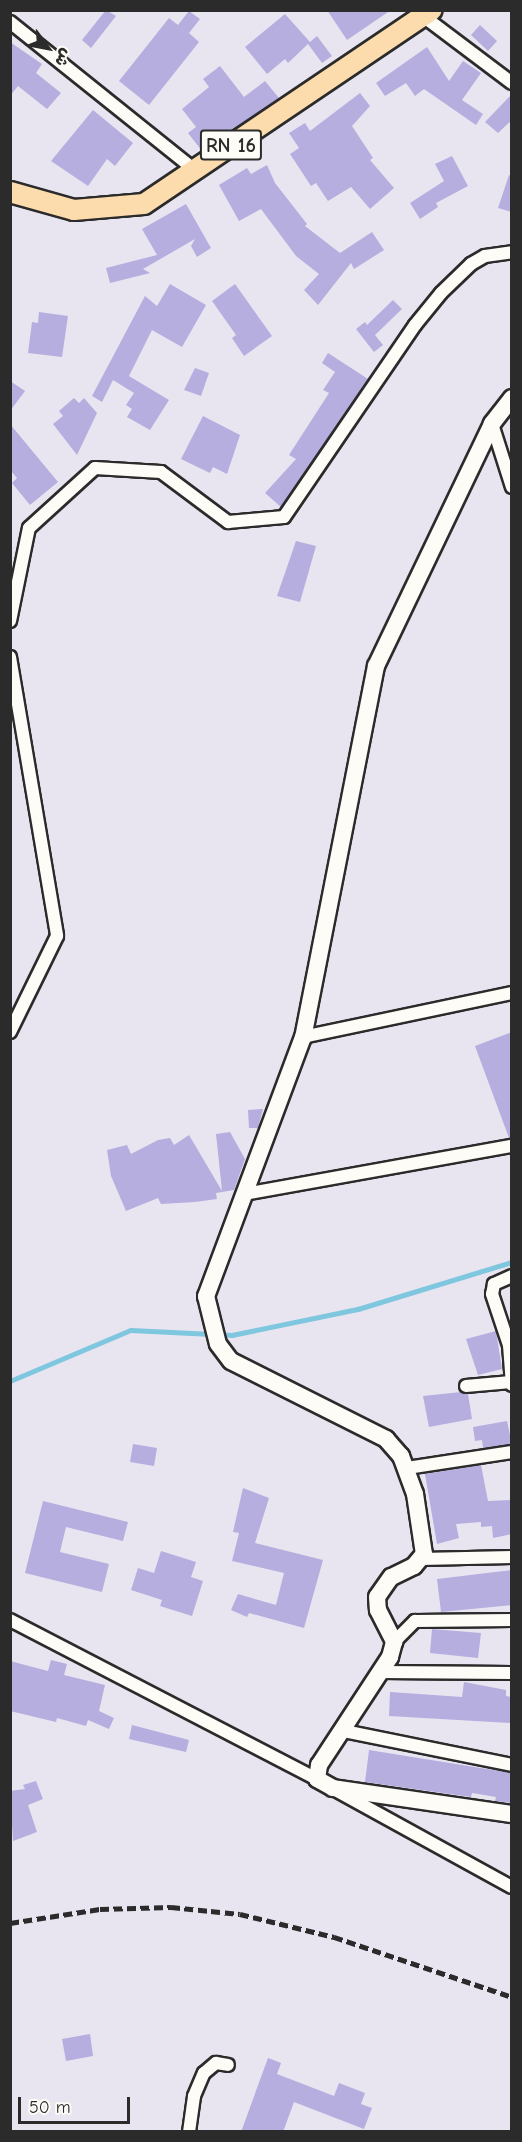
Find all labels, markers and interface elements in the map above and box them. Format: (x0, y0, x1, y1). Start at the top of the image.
north arrow (18, 18, 78, 78)
text: ش (51, 45, 76, 70)
road number: RN 16 (200, 128, 262, 162)
scale bar (21, 2085, 134, 2123)
text: 50 m (29, 2097, 71, 2118)

